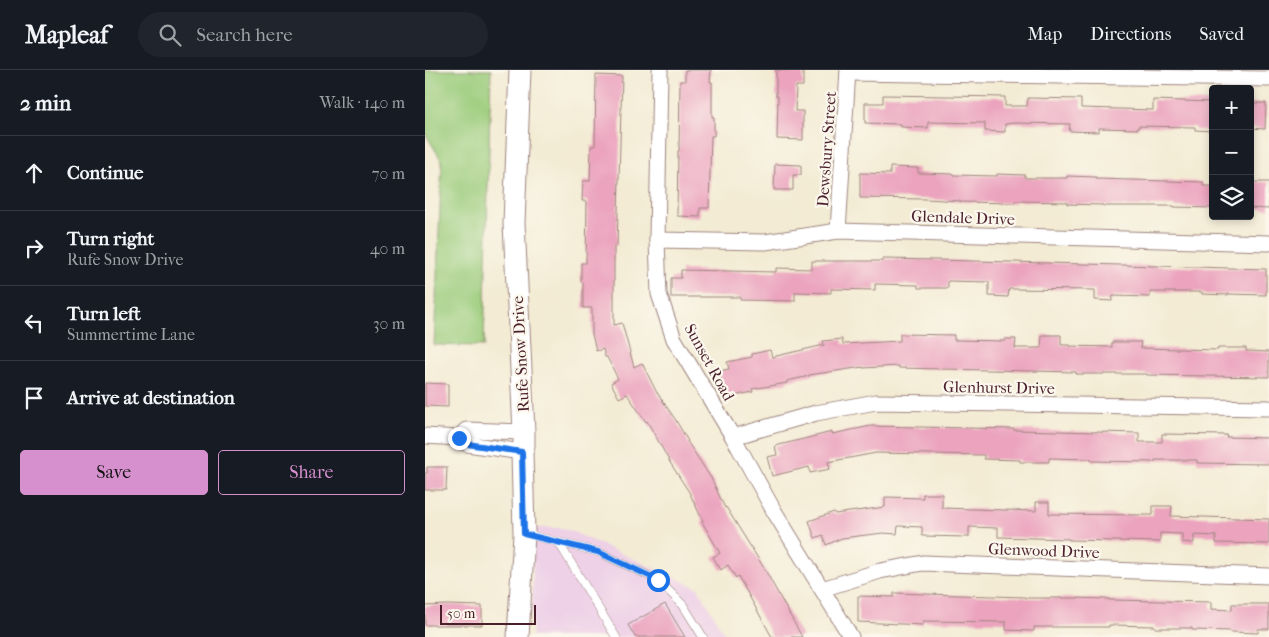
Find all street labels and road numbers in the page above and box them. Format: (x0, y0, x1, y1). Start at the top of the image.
street label: Dewsbury Street (813, 90, 840, 208)
street label: Glendale Drive (911, 206, 1015, 229)
street label: Rufe Snow Drive (508, 295, 533, 413)
street label: Sunset Road (681, 320, 739, 404)
street label: Glenhurst Drive (943, 377, 1055, 398)
street label: Glenwood Drive (988, 539, 1100, 562)

